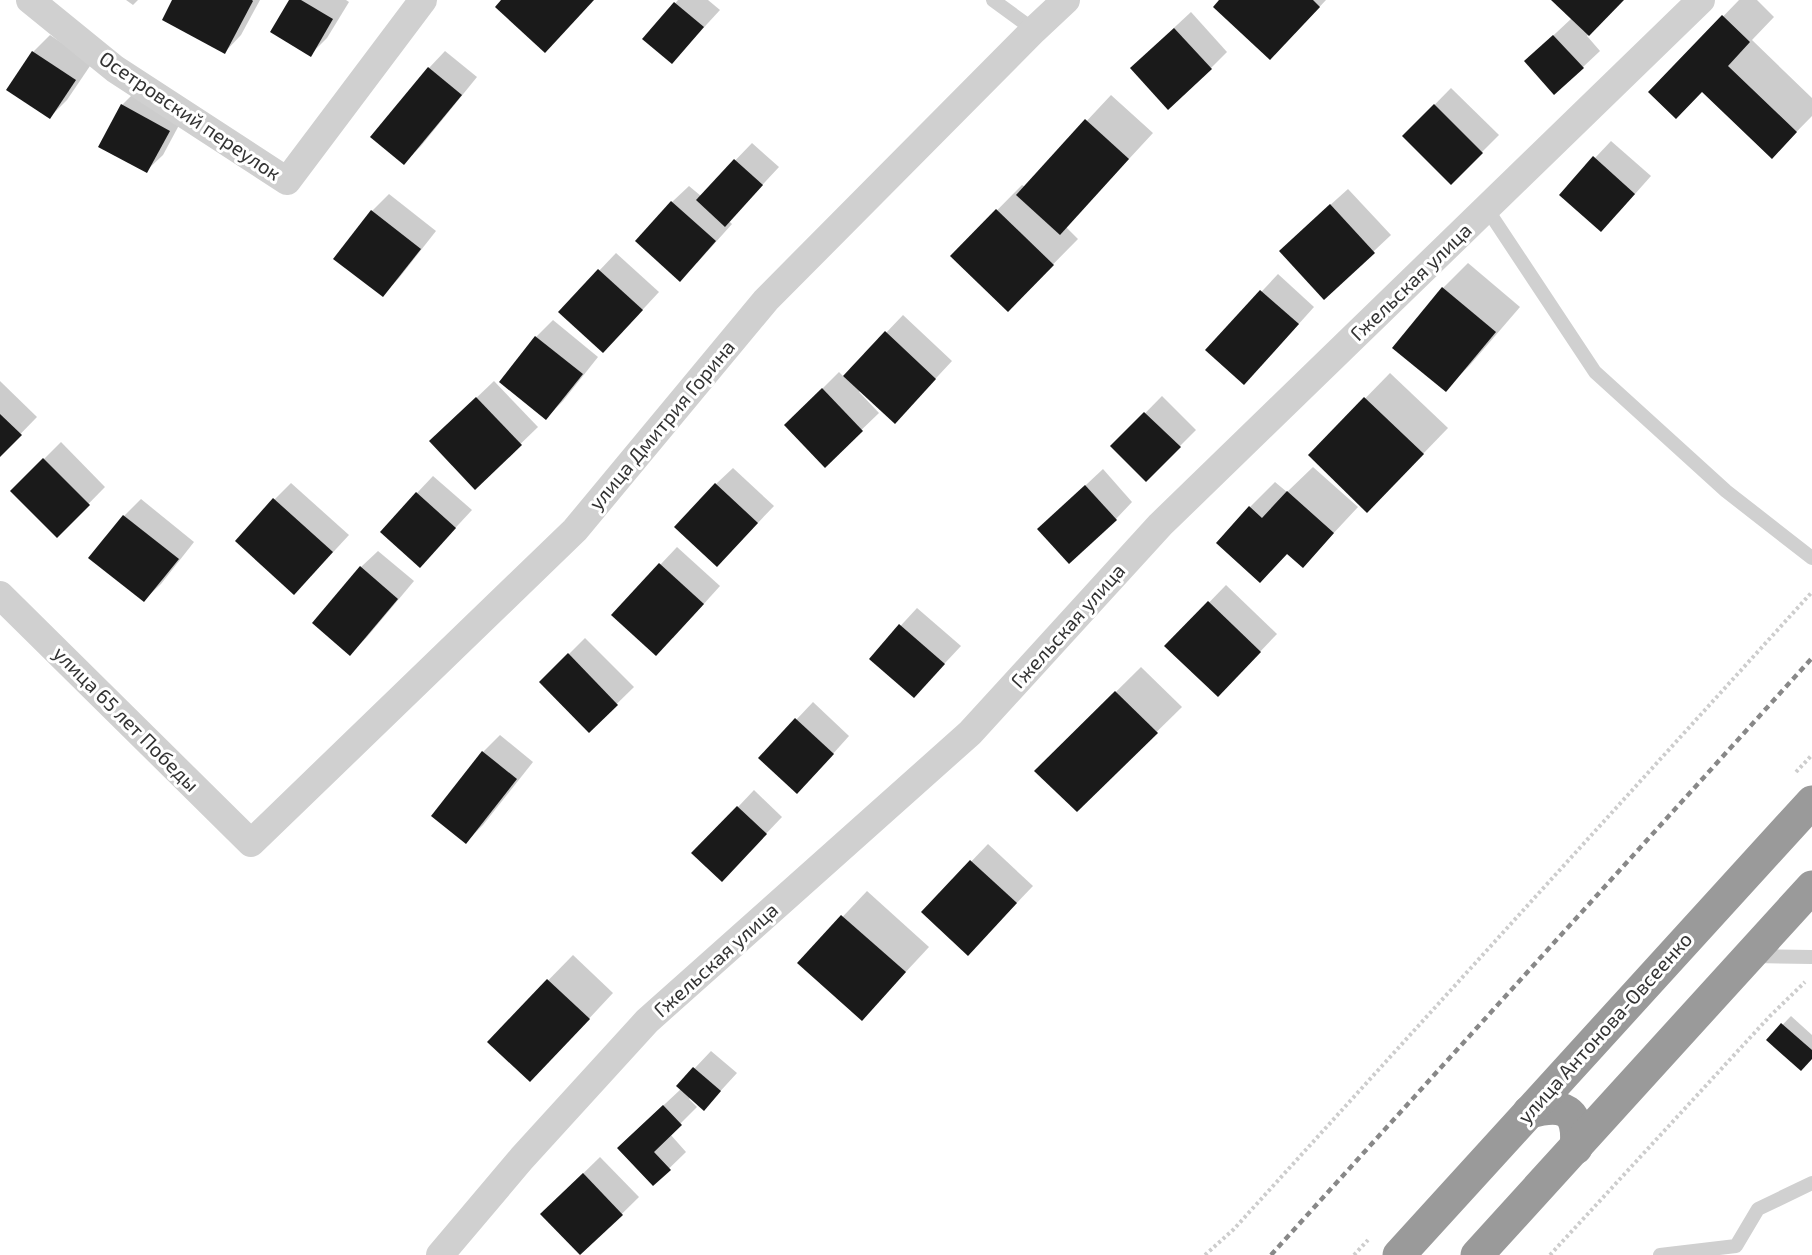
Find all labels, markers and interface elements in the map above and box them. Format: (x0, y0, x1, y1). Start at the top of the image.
street label: Осетровский переулок (95, 45, 286, 186)
street label: Гжельская улица (1345, 217, 1477, 346)
street label: улица Дмитрия Горина (583, 335, 740, 515)
street label: Гжельская улица (1005, 558, 1130, 693)
street label: улица 65 лет Победы (48, 641, 204, 797)
street label: Гжельская улица (648, 897, 783, 1022)
street label: улица Антонова-Овсеенко (1512, 927, 1697, 1129)

